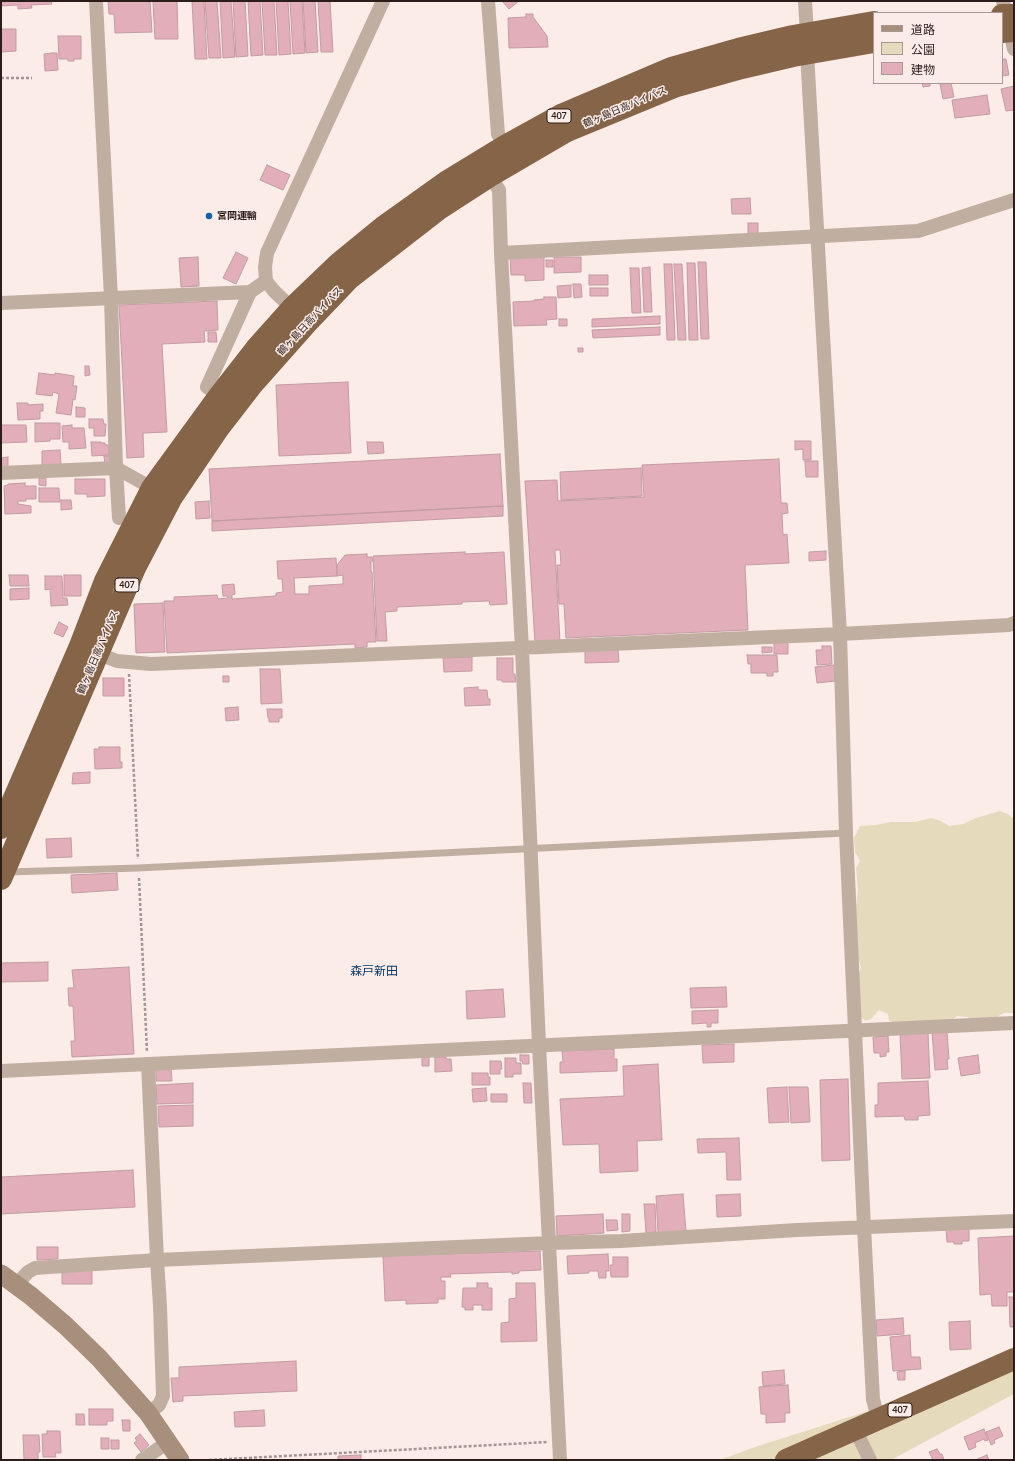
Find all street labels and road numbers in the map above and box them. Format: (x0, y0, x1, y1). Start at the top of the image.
street label: 鶴ヶ島日高バイパス (581, 84, 669, 130)
road number: 407 (547, 109, 571, 123)
street label: 鶴ヶ島日高バイパス (275, 284, 345, 358)
road number: 407 (115, 578, 139, 592)
street label: 鶴ヶ島日高バイパス (75, 608, 121, 696)
road number: 407 (888, 1403, 912, 1417)

